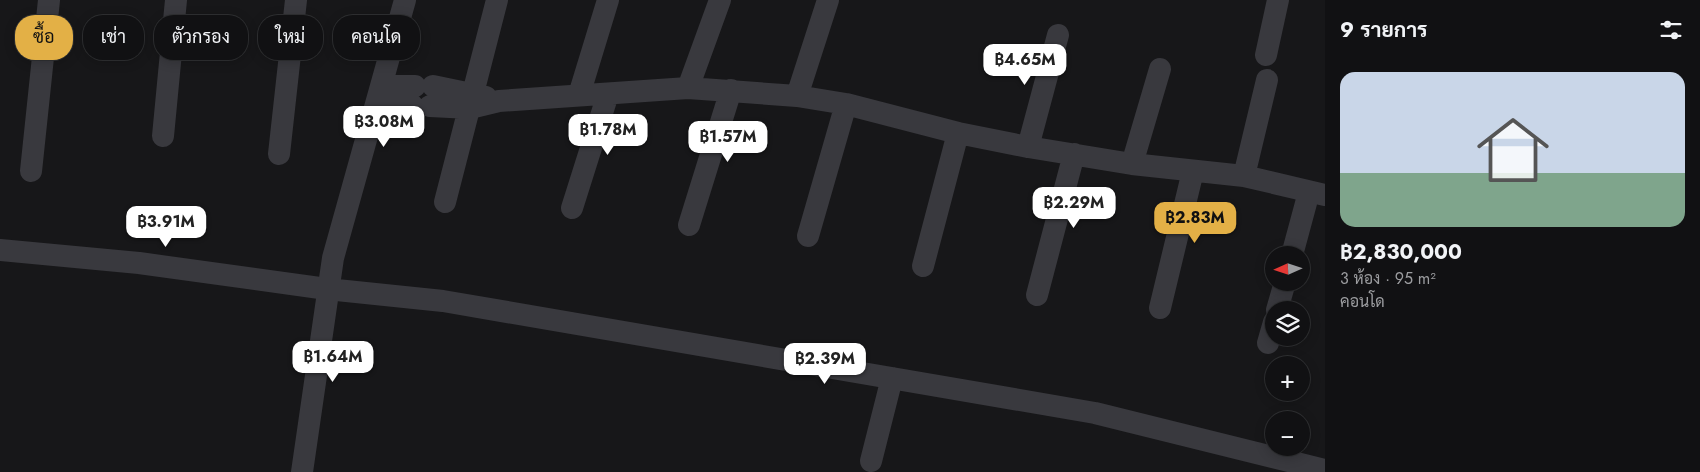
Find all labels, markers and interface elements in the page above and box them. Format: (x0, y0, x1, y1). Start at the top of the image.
chip: ซื้อ (15, 15, 73, 60)
chip: เช่า (83, 15, 144, 60)
chip: ตัวกรอง (154, 15, 248, 60)
chip: ใหม่ (258, 15, 323, 60)
chip: คอนโด (333, 15, 420, 60)
text: 9 รายการ (1340, 15, 1428, 45)
icon: filters (1657, 16, 1685, 44)
pin: ฿4.65M (984, 44, 1066, 86)
text: ฿4.65M (994, 48, 1056, 71)
icon: home (1468, 105, 1558, 195)
pin: ฿3.08M (343, 106, 425, 148)
text: ฿3.08M (354, 110, 414, 133)
pin: ฿1.78M (567, 114, 649, 156)
text: ฿1.78M (580, 118, 636, 141)
pin: ฿1.57M (687, 120, 769, 163)
text: ฿1.57M (699, 125, 757, 148)
pin: ฿2.29M (1033, 186, 1115, 229)
text: ฿2.29M (1044, 191, 1104, 214)
pin: ฿2.83M (1154, 202, 1236, 244)
pin: ฿3.91M (125, 206, 207, 248)
text: ฿2.83M (1165, 206, 1225, 229)
text: ฿3.91M (137, 210, 195, 233)
text: ฿2,830,000 (1340, 237, 1462, 267)
north arrow (1265, 246, 1310, 291)
map controls (1265, 246, 1310, 456)
text: 3 ห้อง · 95 m² (1340, 267, 1436, 290)
text: คอนโด (1340, 290, 1385, 313)
button: layers (1265, 301, 1310, 346)
pin: ฿1.64M (292, 340, 374, 383)
pin: ฿2.39M (784, 342, 866, 385)
text: ฿1.64M (303, 345, 363, 368)
text: ฿2.39M (795, 347, 855, 370)
button: + (1265, 356, 1310, 401)
button: − (1265, 411, 1310, 456)

